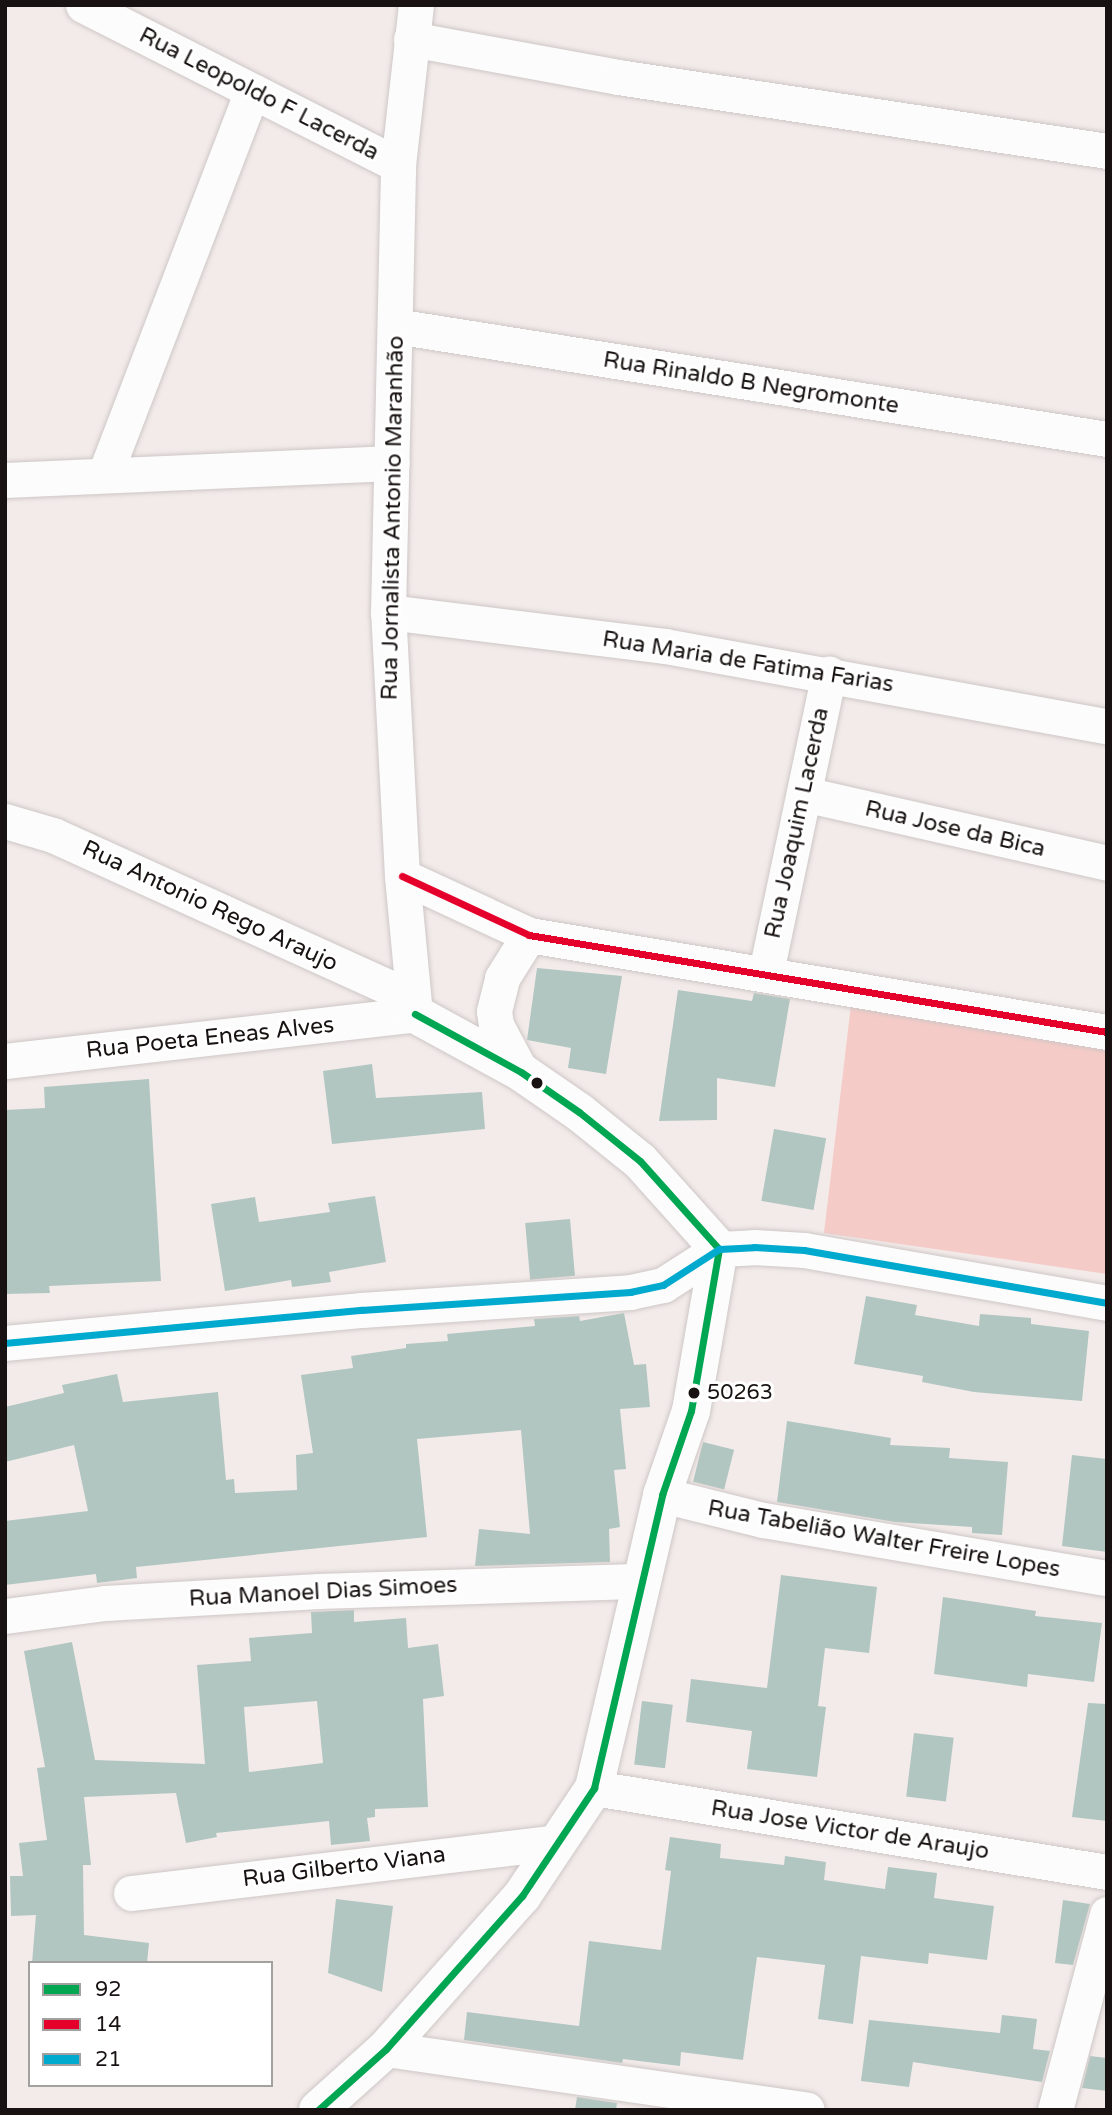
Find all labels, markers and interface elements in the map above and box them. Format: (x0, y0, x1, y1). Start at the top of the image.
street label: Rua Leopoldo F Lacerda (134, 21, 384, 167)
street label: Rua Jornalista Antonio Maranhão (376, 335, 410, 701)
street label: Rua Rinaldo B Negromonte (601, 346, 901, 420)
street label: Rua Maria de Fatima Farias (600, 625, 896, 699)
street label: Rua Joaquim Lacerda (759, 705, 835, 941)
street label: Rua Jose da Bica (862, 795, 1048, 863)
street label: Rua Antonio Rego Araujo (78, 835, 342, 977)
street label: Rua Poeta Eneas Alves (85, 1011, 335, 1065)
unlabelled marker (530, 1076, 544, 1090)
place label: 50263 (707, 1380, 773, 1406)
marker: 50263 (687, 1386, 701, 1400)
street label: Rua Tabelião Walter Freire Lopes (706, 1494, 1062, 1584)
street label: Rua Manoel Dias Simoes (188, 1571, 458, 1613)
street label: Rua Jose Victor de Araujo (709, 1794, 991, 1866)
street label: Rua Gilberto Viana (241, 1841, 447, 1893)
legend (28, 1961, 273, 2087)
text: 92 (95, 1977, 121, 2002)
text: 14 (95, 2012, 121, 2037)
text: 21 (95, 2047, 121, 2072)

